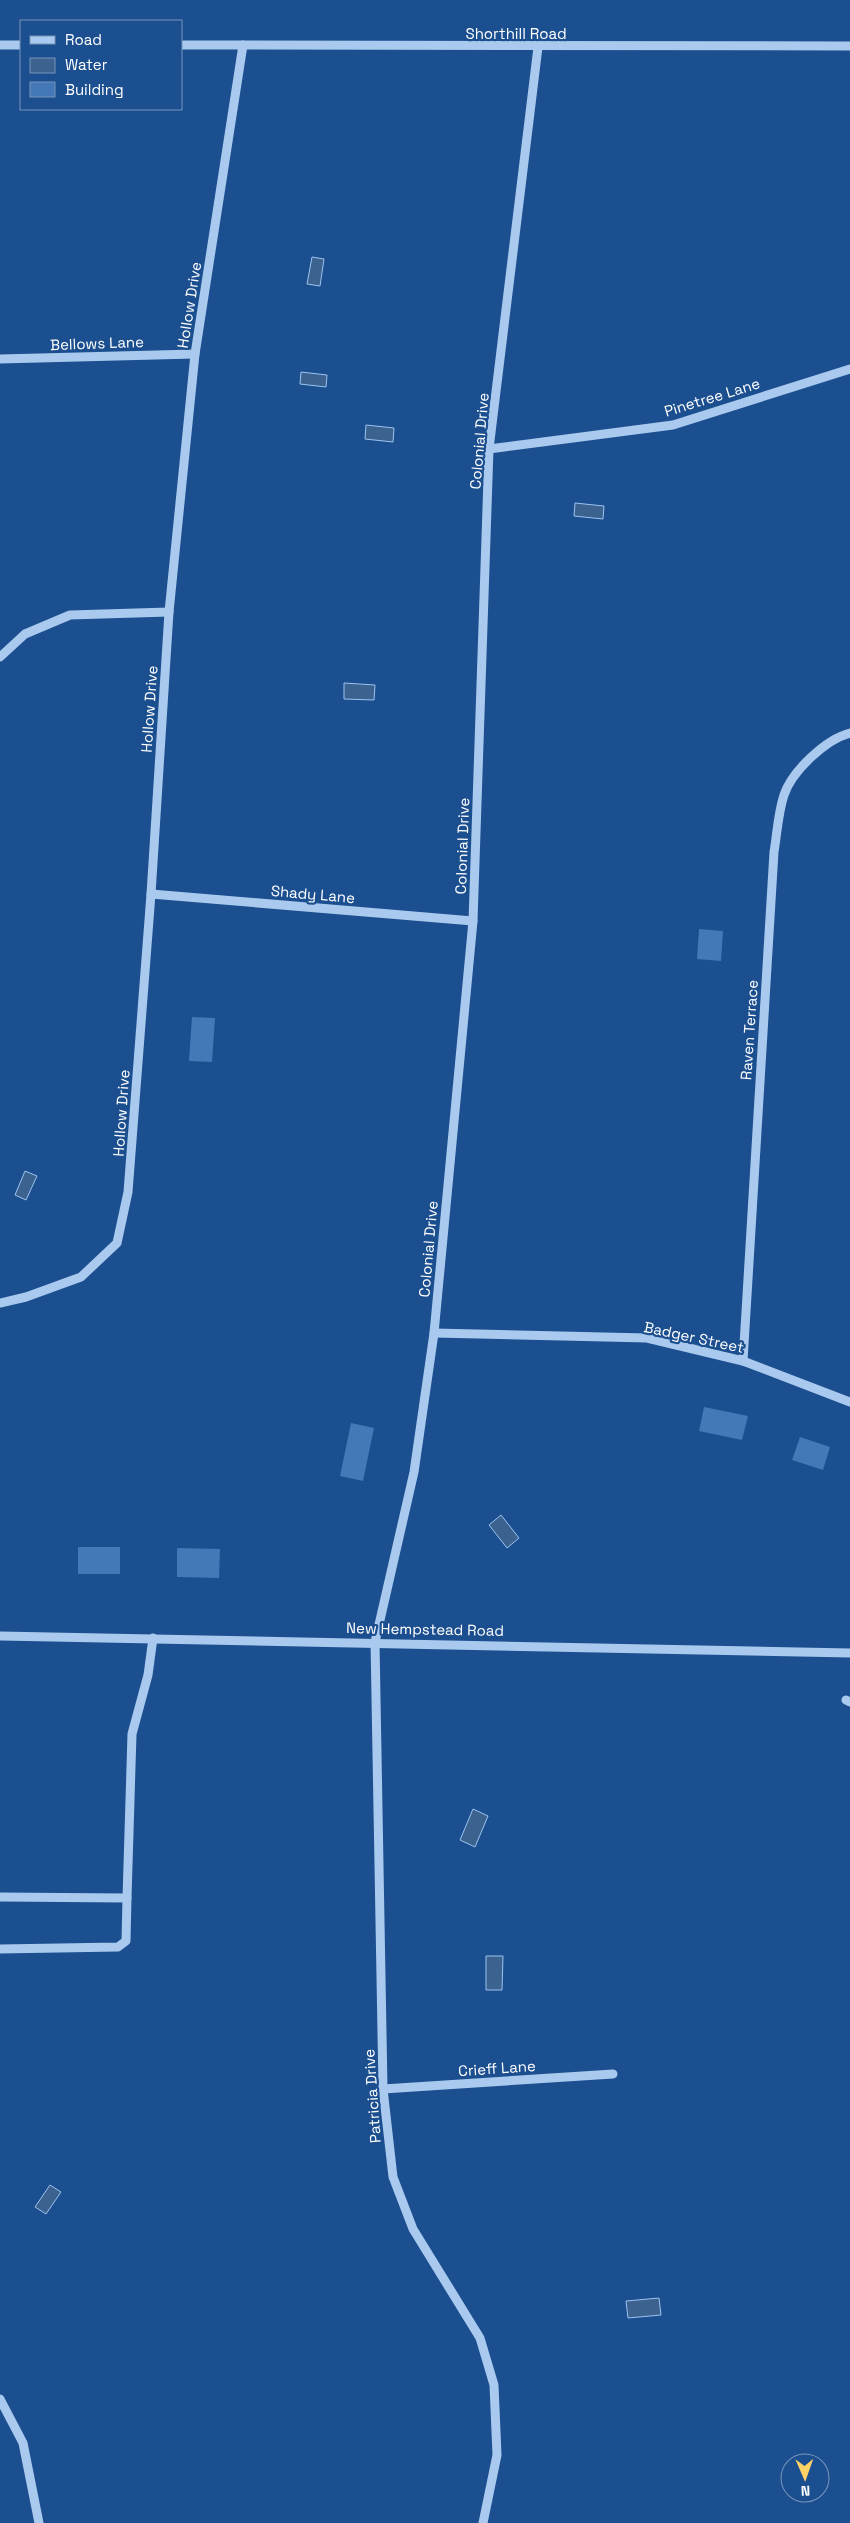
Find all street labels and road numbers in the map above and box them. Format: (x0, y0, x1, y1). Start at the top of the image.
street label: Shorthill Road (465, 24, 567, 43)
street label: Hollow Drive (173, 260, 205, 350)
street label: Bellows Lane (50, 332, 144, 354)
street label: Pinetree Lane (662, 373, 762, 421)
street label: Colonial Drive (465, 392, 493, 490)
street label: Hollow Drive (136, 665, 162, 753)
street label: Colonial Drive (451, 797, 473, 895)
street label: Shady Lane (270, 881, 356, 907)
street label: Raven Terrace (736, 979, 762, 1081)
street label: Hollow Drive (108, 1069, 134, 1157)
street label: Colonial Drive (414, 1200, 442, 1298)
street label: Badger Street (642, 1317, 746, 1357)
street label: New Hempstead Road (346, 1618, 504, 1640)
street label: Patricia Drive (359, 2048, 385, 2144)
street label: Crieff Lane (458, 2056, 537, 2080)

